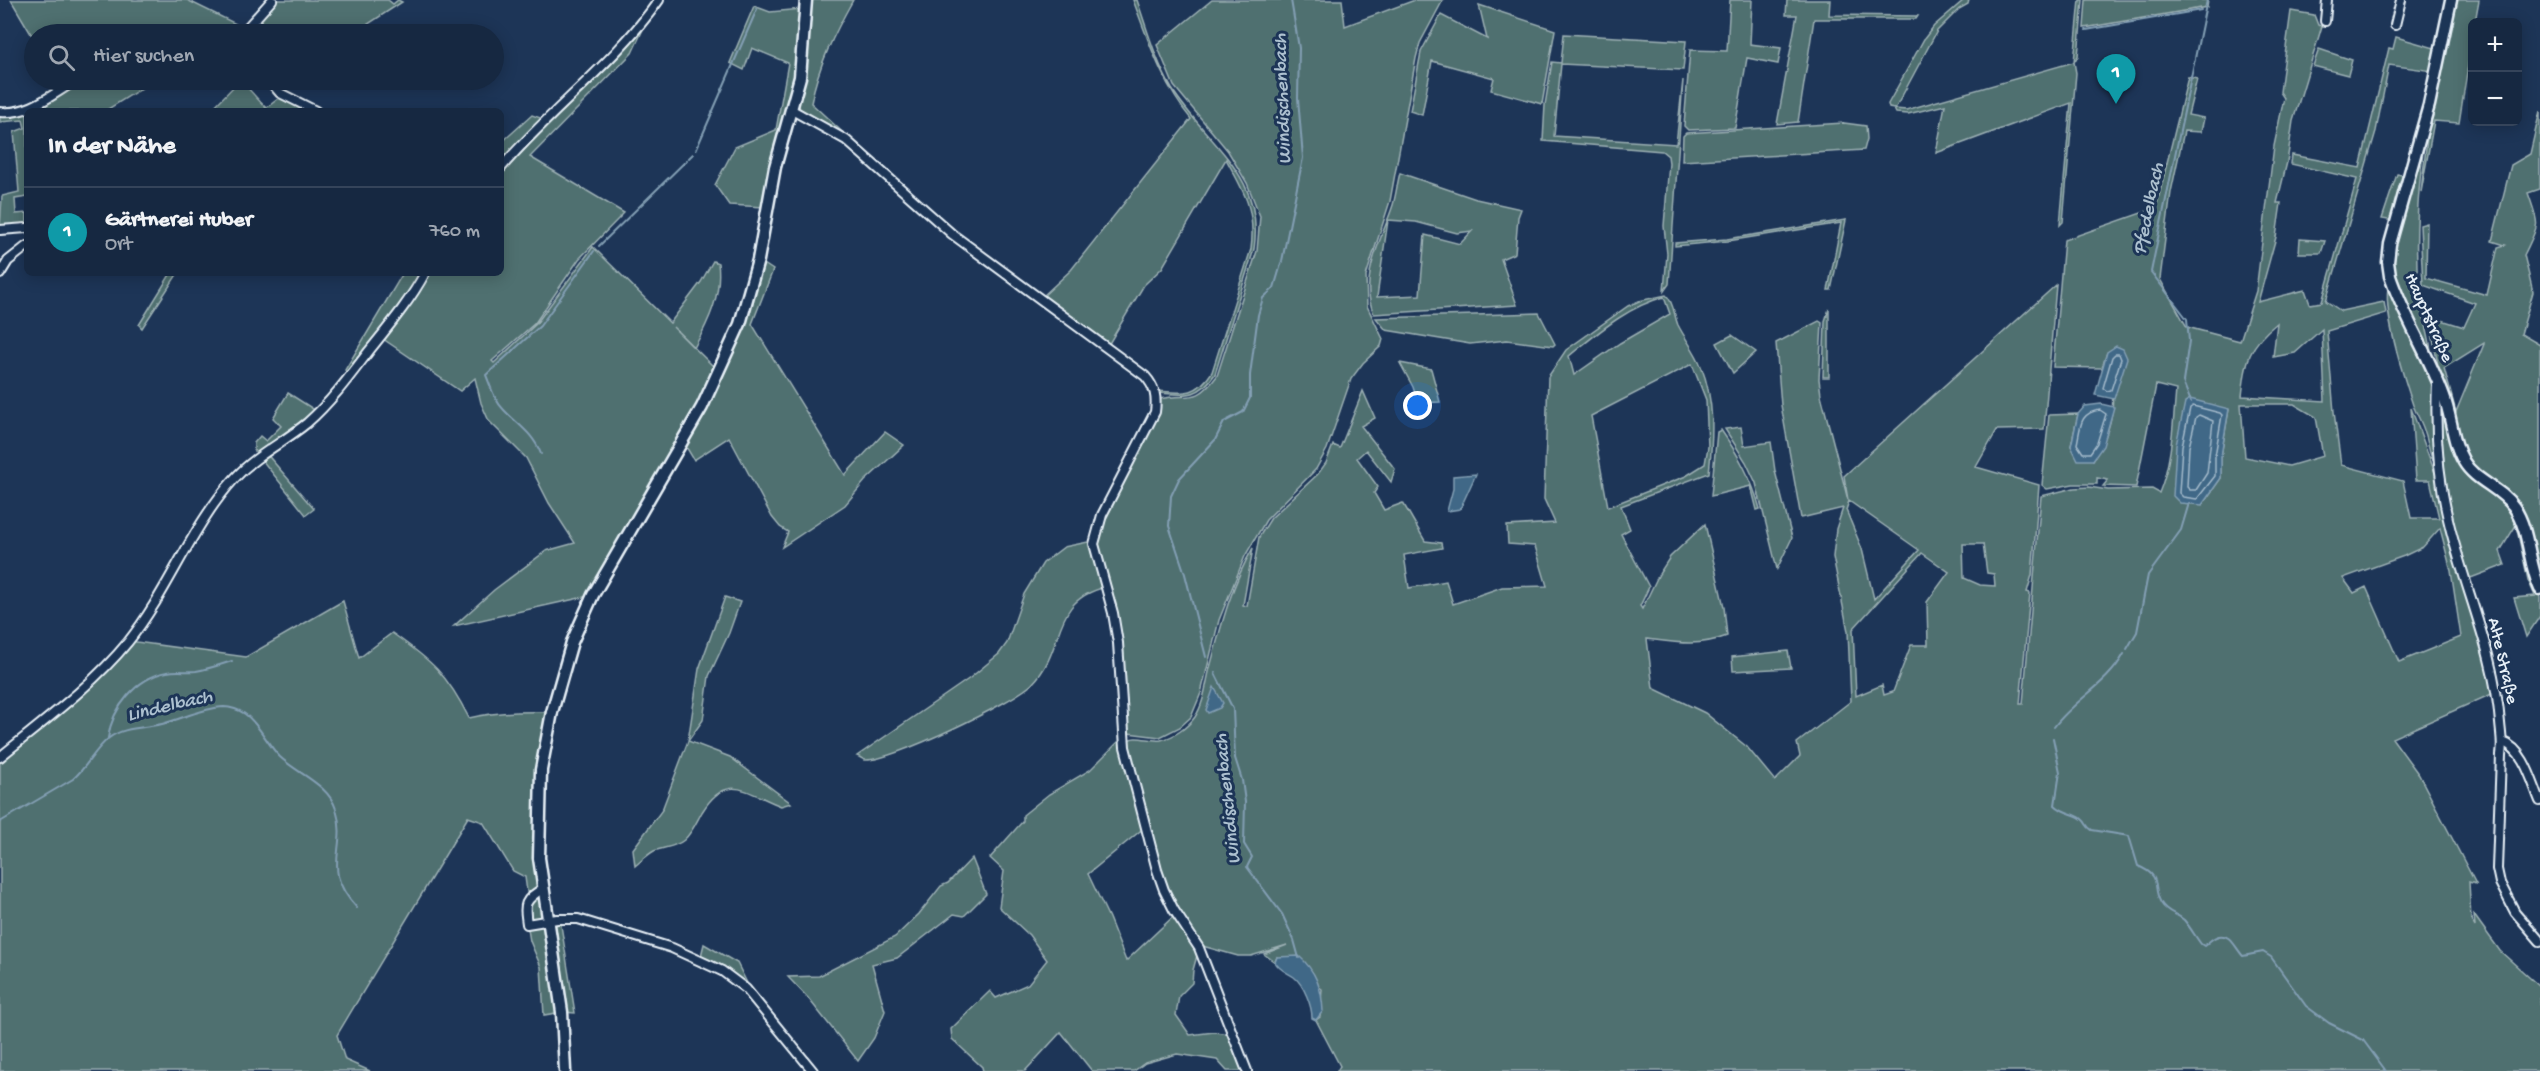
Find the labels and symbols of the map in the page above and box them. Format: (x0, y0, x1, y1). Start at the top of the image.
water label: Windischenbach (1270, 33, 1298, 165)
pin: 1 (2096, 54, 2136, 104)
water label: Pfedelbach (2129, 161, 2171, 257)
street label: Hauptstraße (2399, 270, 2457, 367)
your location (1403, 391, 1432, 420)
street label: Alte Straße (2482, 616, 2522, 707)
water label: Lindelbach (125, 686, 215, 728)
water label: Windischenbach (1211, 732, 1247, 865)

